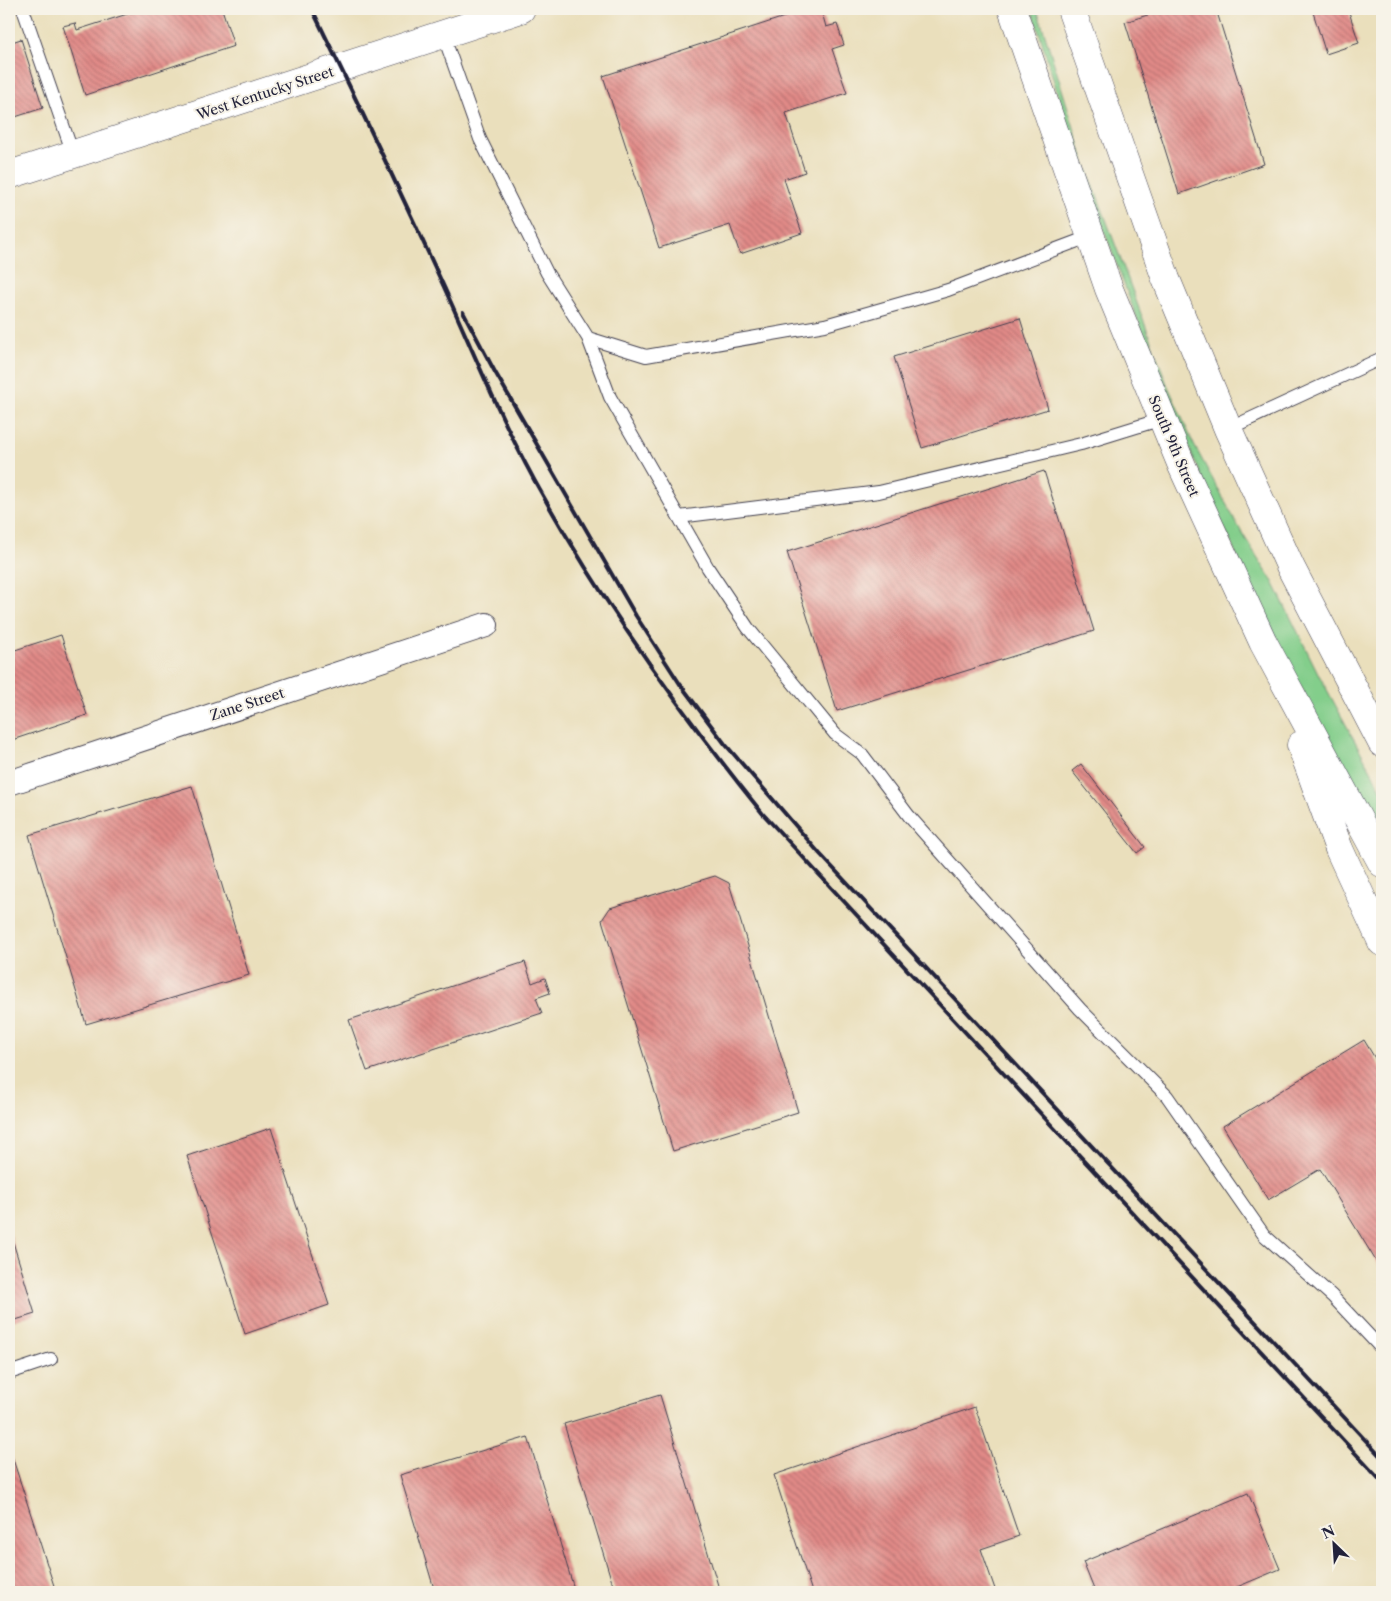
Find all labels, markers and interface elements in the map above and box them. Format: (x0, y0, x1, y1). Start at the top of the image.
street label: West Kentucky Street (193, 62, 336, 124)
street label: South 9th Street (1145, 393, 1203, 499)
street label: Zane Street (208, 684, 286, 724)
north arrow (1308, 1518, 1358, 1568)
text: N (1319, 1521, 1338, 1543)

